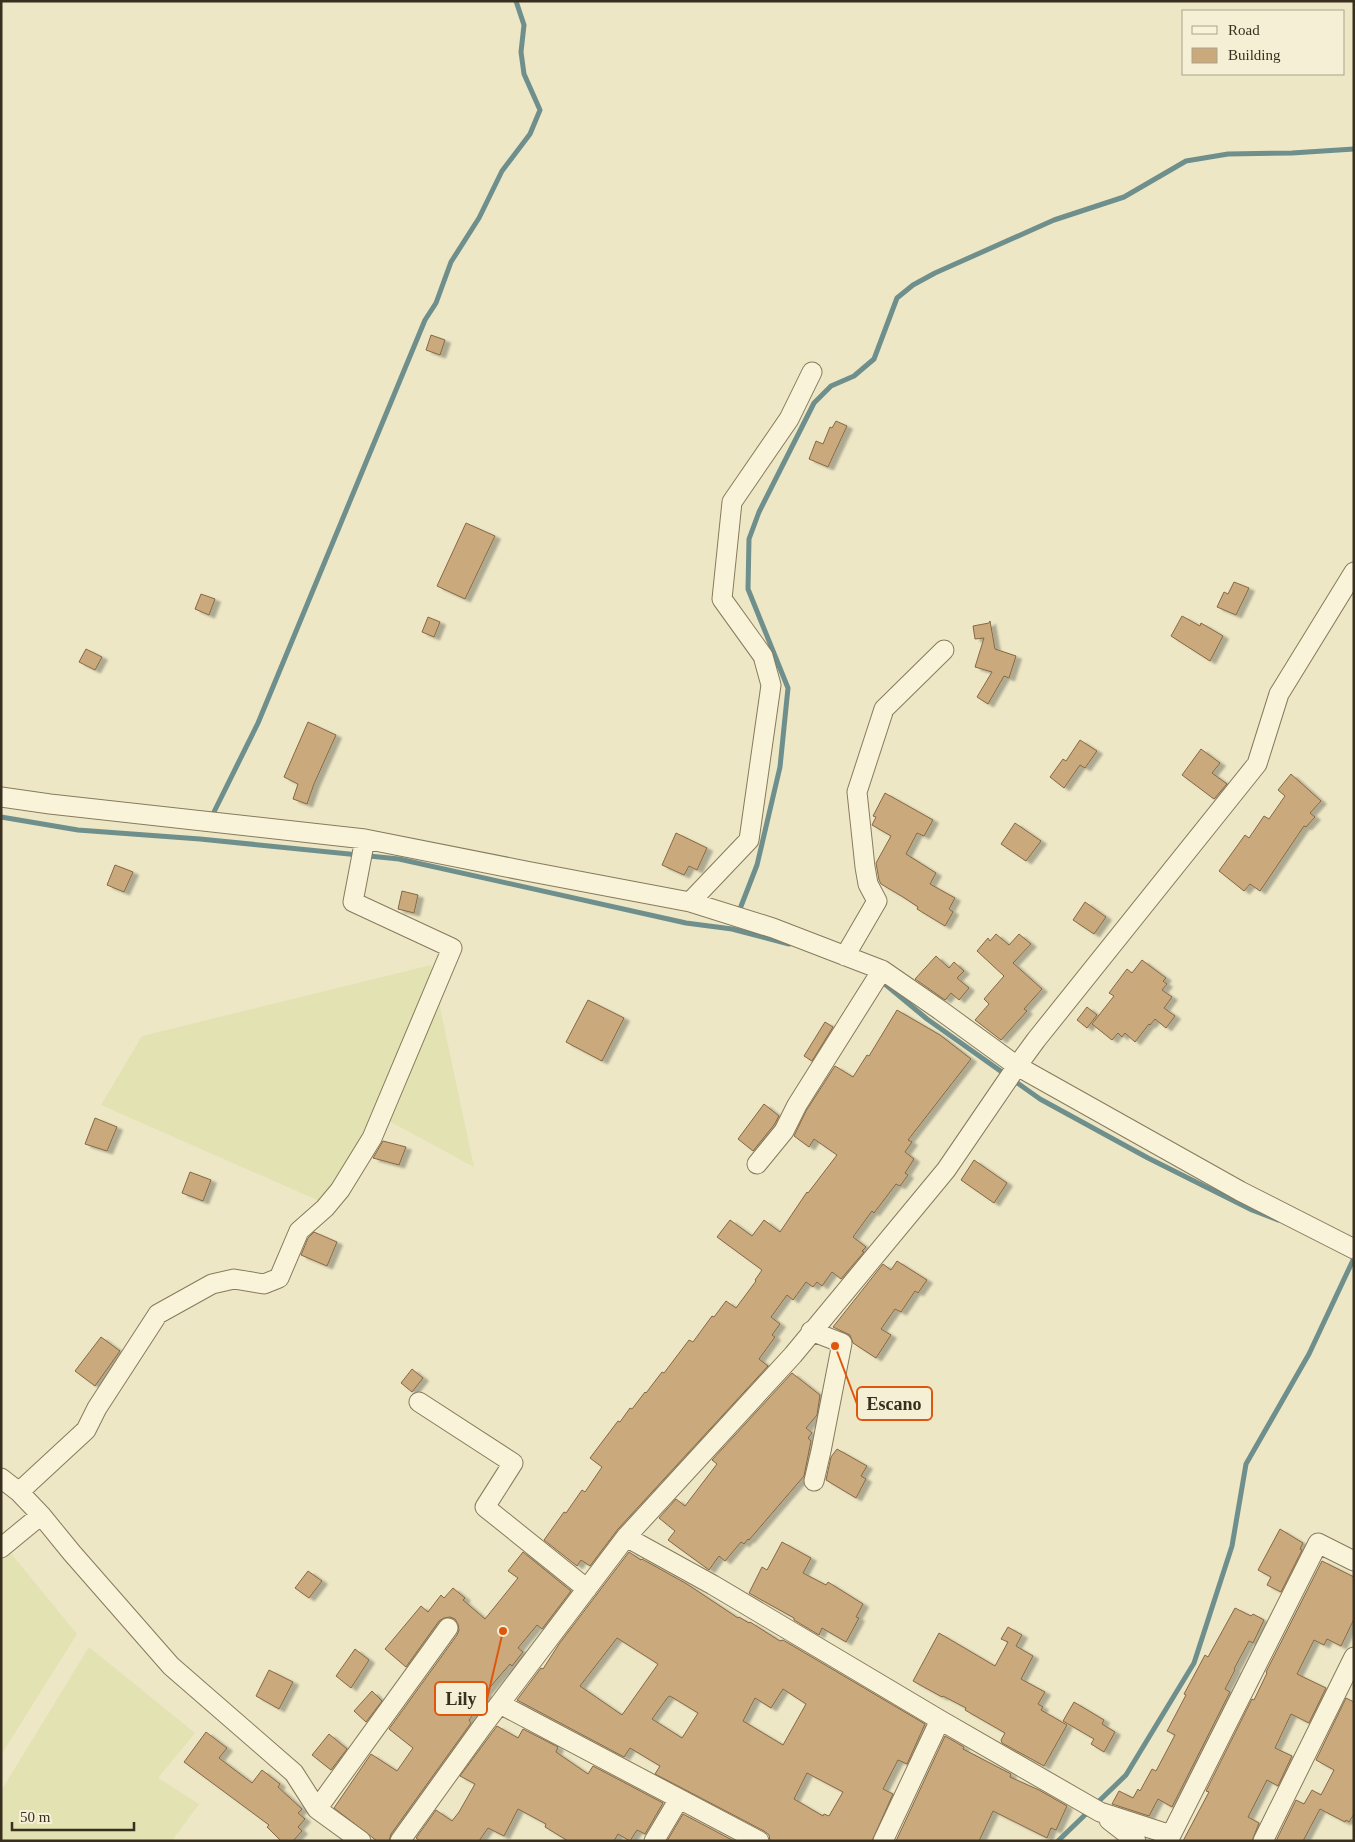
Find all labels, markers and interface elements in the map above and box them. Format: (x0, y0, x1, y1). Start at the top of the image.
legend (1182, 10, 1345, 75)
text: Road (1228, 22, 1260, 38)
text: Building (1228, 47, 1281, 63)
callout: Escano (857, 1387, 932, 1420)
text: Escano (866, 1394, 922, 1414)
callout: Lily (435, 1682, 487, 1715)
text: Lily (445, 1689, 477, 1709)
scale bar (12, 1800, 135, 1832)
text: 50 m (20, 1809, 51, 1825)

